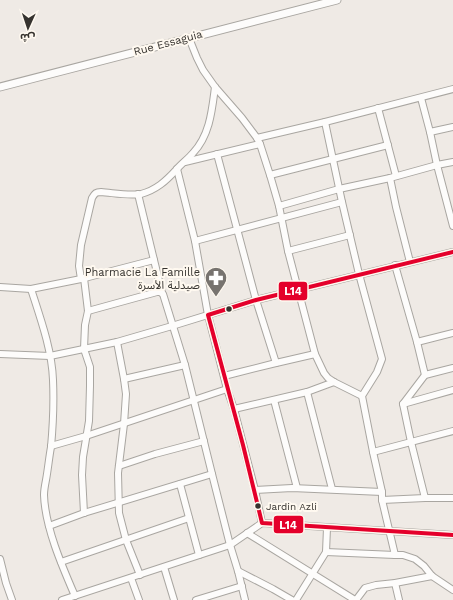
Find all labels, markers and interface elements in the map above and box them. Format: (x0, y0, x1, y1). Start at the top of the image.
north arrow (8, 8, 48, 48)
street label: Rue Essaguia (132, 28, 204, 58)
text: ش (20, 31, 35, 44)
pharmacy icon: Pharmacie La Famille صيدلية الأسرة (203, 265, 229, 298)
place label: Pharmacie La Famille صيدلية الأسرة (85, 266, 200, 292)
line badge: L14 (278, 281, 308, 301)
text: L14 (284, 285, 302, 298)
unlabelled marker (224, 304, 234, 314)
marker: Jardin Azli (253, 501, 263, 511)
place label: Jardin Azli (266, 501, 317, 512)
line badge: L14 (273, 515, 304, 534)
text: L14 (279, 519, 297, 532)

